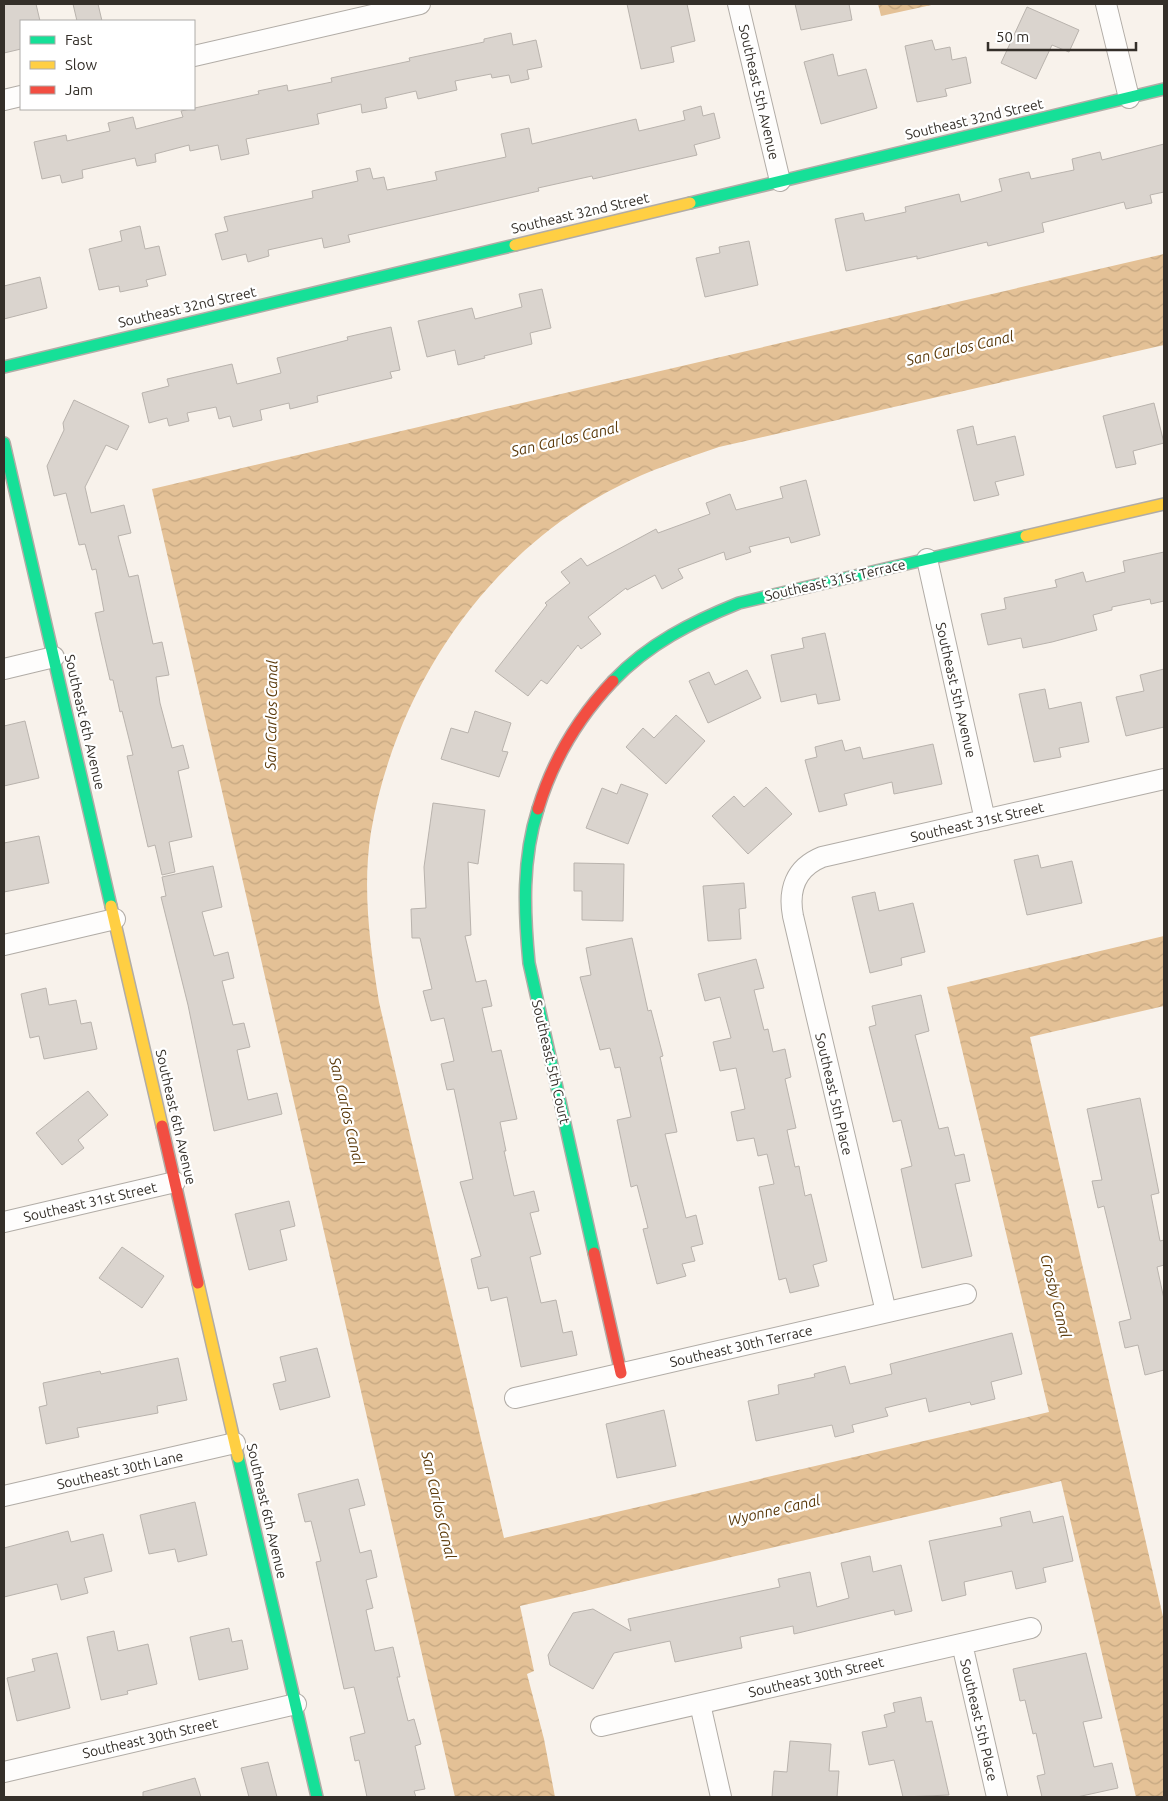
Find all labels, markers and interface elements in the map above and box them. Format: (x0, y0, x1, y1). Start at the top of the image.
legend (20, 20, 195, 110)
scale bar (988, 20, 1136, 52)
street label: Southeast 5th Avenue (736, 23, 782, 161)
text: 50 m (996, 28, 1029, 45)
text: Fast (65, 31, 93, 48)
text: Slow (65, 56, 98, 73)
text: Jam (65, 81, 93, 98)
street label: Southeast 32nd Street (904, 95, 1045, 143)
street label: Southeast 32nd Street (510, 189, 651, 237)
street label: Southeast 32nd Street (117, 283, 258, 331)
water label: San Carlos Canal (903, 327, 1016, 369)
water label: San Carlos Canal (508, 418, 621, 460)
street label: Southeast 31st Terrace (763, 556, 907, 604)
street label: Southeast 5th Avenue (933, 621, 979, 759)
street label: Southeast 6th Avenue (62, 653, 108, 791)
water label: San Carlos Canal (262, 659, 280, 771)
street label: Southeast 31st Street (909, 799, 1046, 845)
street label: Southeast 5th Court (529, 998, 573, 1126)
street label: Southeast 5th Place (812, 1031, 856, 1157)
street label: Southeast 6th Avenue (153, 1048, 199, 1186)
water label: San Carlos Canal (326, 1054, 368, 1167)
street label: Southeast 31st Street (22, 1179, 159, 1225)
water label: Crosby Canal (1037, 1252, 1075, 1340)
street label: Southeast 30th Terrace (668, 1322, 814, 1370)
street label: Southeast 6th Avenue (244, 1442, 290, 1580)
street label: Southeast 30th Lane (55, 1448, 185, 1492)
water label: San Carlos Canal (418, 1448, 460, 1561)
water label: Wyonne Canal (726, 1491, 823, 1529)
street label: Southeast 30th Street (747, 1654, 886, 1700)
street label: Southeast 5th Place (957, 1657, 1001, 1783)
street label: Southeast 30th Street (81, 1715, 220, 1761)

